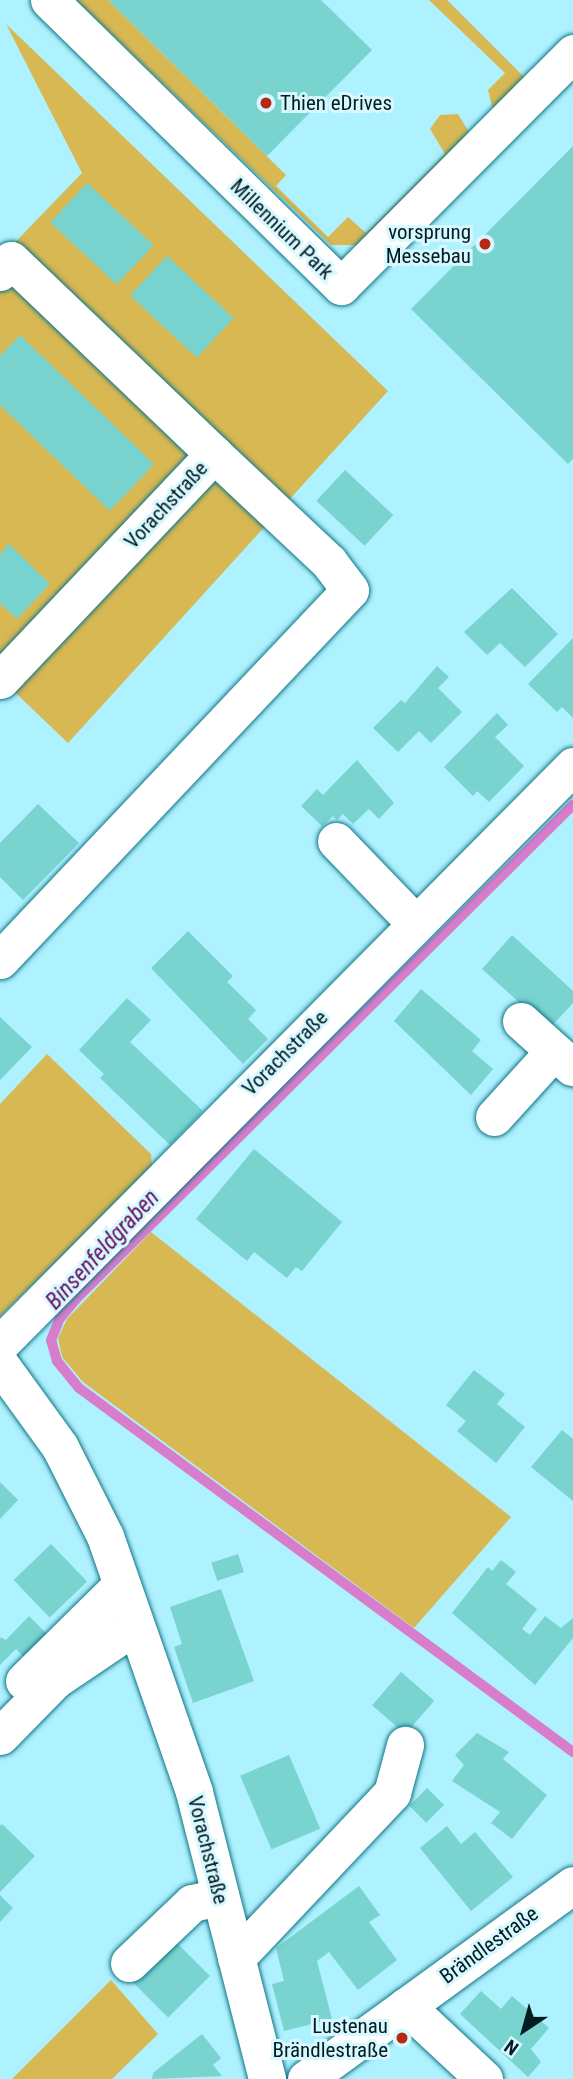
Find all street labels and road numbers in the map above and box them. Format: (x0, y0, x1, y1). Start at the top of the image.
street label: Millennium Park (225, 174, 339, 284)
street label: Vorachstraße (119, 456, 213, 554)
street label: Vorachstraße (237, 1005, 333, 1101)
street label: Vorachstraße (182, 1793, 234, 1907)
street label: Brändlestraße (435, 1901, 543, 1989)

